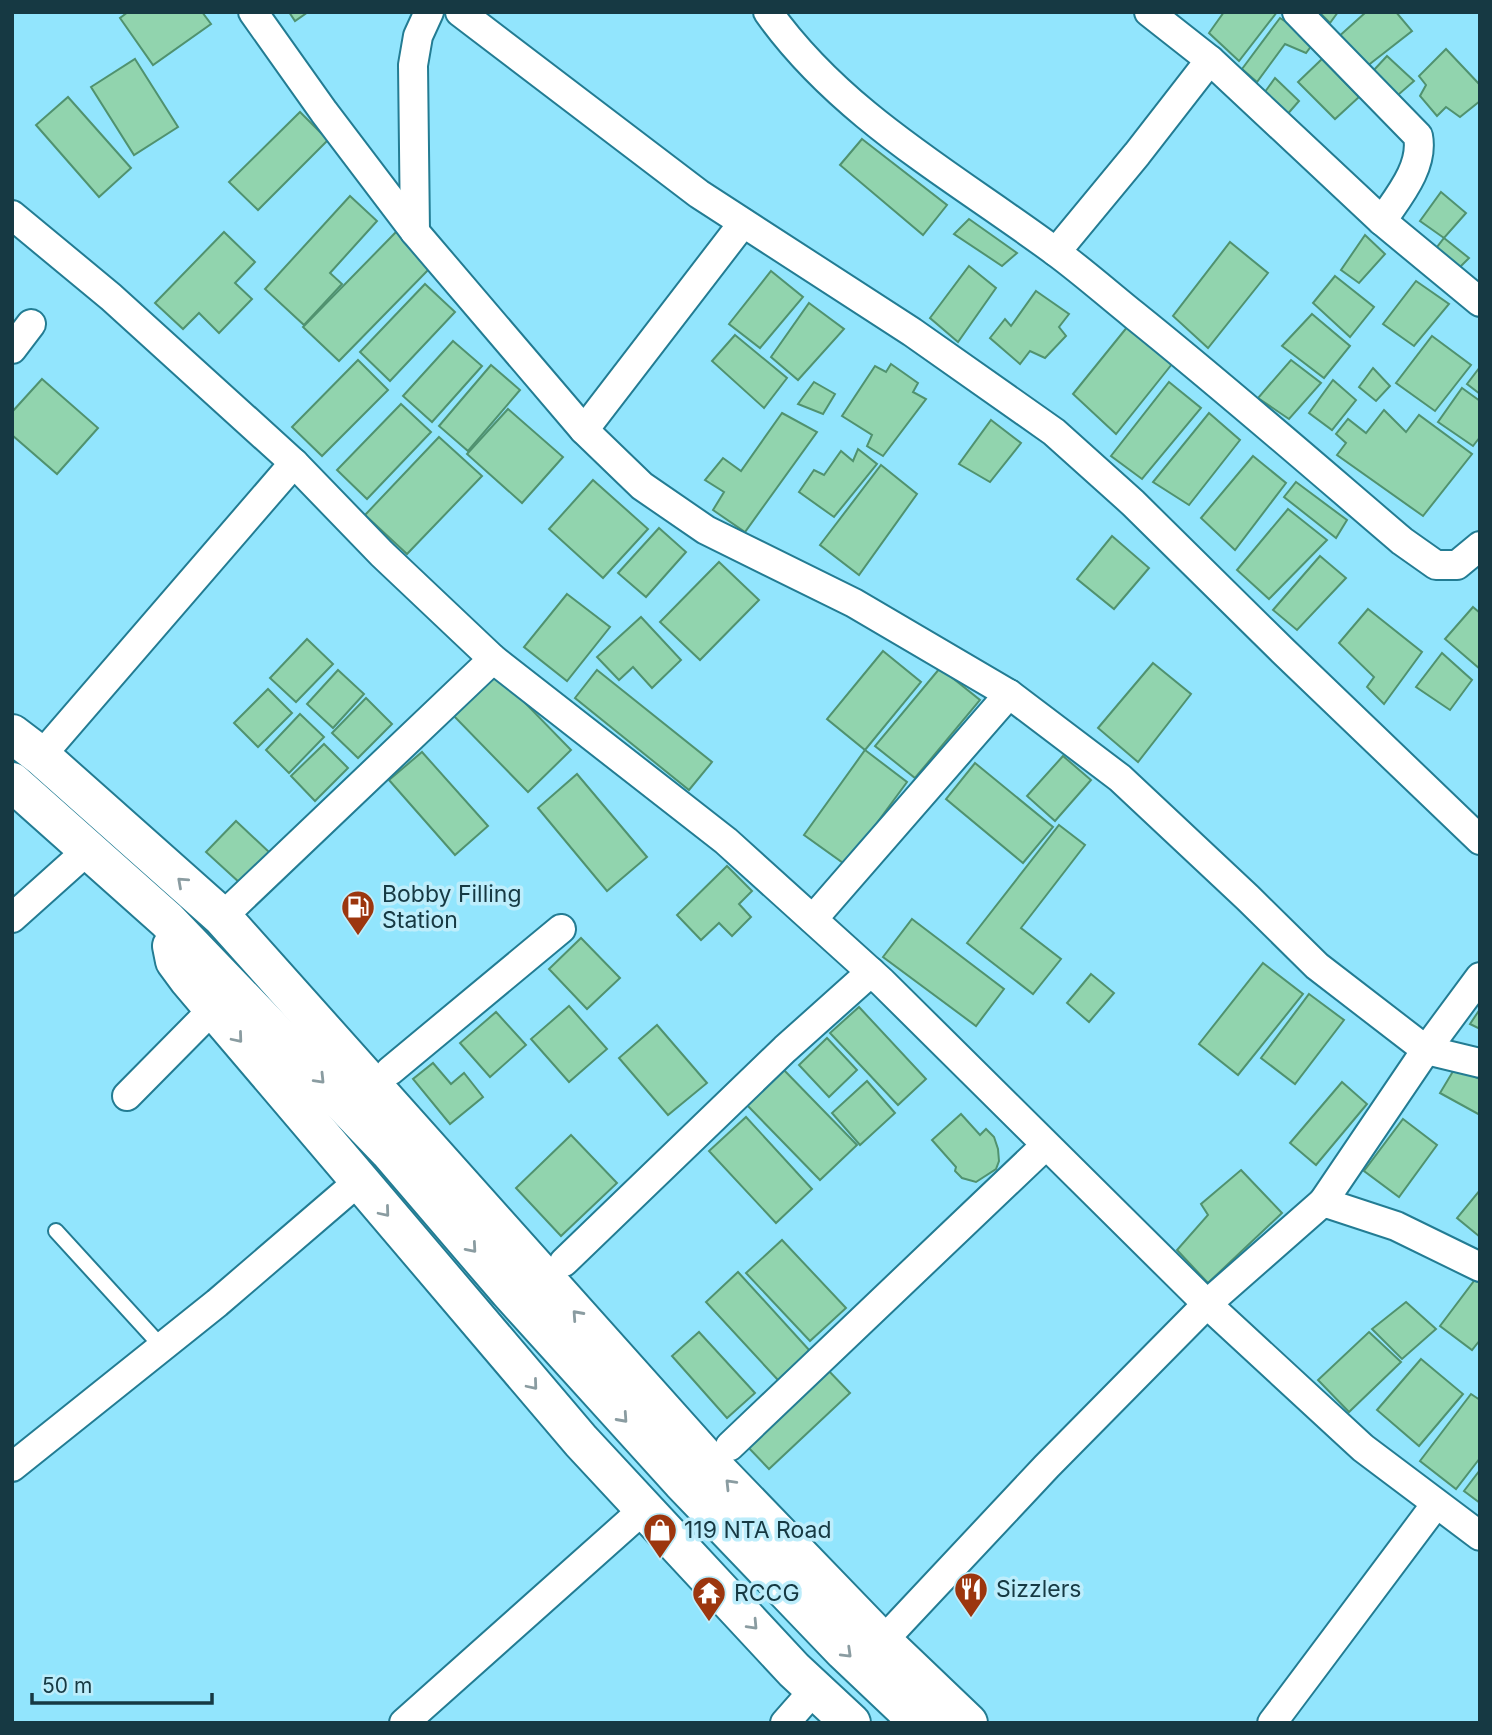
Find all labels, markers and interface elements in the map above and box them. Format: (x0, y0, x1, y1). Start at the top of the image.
one-way arrow (177, 877, 190, 890)
place label: Bobby Filling Station (382, 880, 522, 934)
fuel station icon: Bobby Filling Station (339, 888, 377, 937)
one-way arrow (230, 1030, 242, 1043)
one-way arrow (311, 1071, 324, 1084)
one-way arrow (377, 1203, 389, 1216)
one-way arrow (464, 1239, 476, 1252)
one-way arrow (573, 1310, 585, 1323)
one-way arrow (525, 1376, 537, 1389)
one-way arrow (615, 1410, 627, 1423)
one-way arrow (725, 1479, 738, 1492)
shop icon: 119 NTA Road (641, 1511, 679, 1560)
place label: 119 NTA Road (684, 1516, 831, 1544)
restaurant icon: Sizzlers (952, 1570, 990, 1619)
temple icon: RCCG (690, 1574, 728, 1623)
place label: Sizzlers (996, 1575, 1082, 1603)
place label: RCCG (734, 1579, 800, 1607)
one-way arrow (744, 1617, 757, 1630)
one-way arrow (839, 1645, 852, 1658)
scale bar (32, 1662, 212, 1706)
text: 50 m (42, 1673, 92, 1698)

